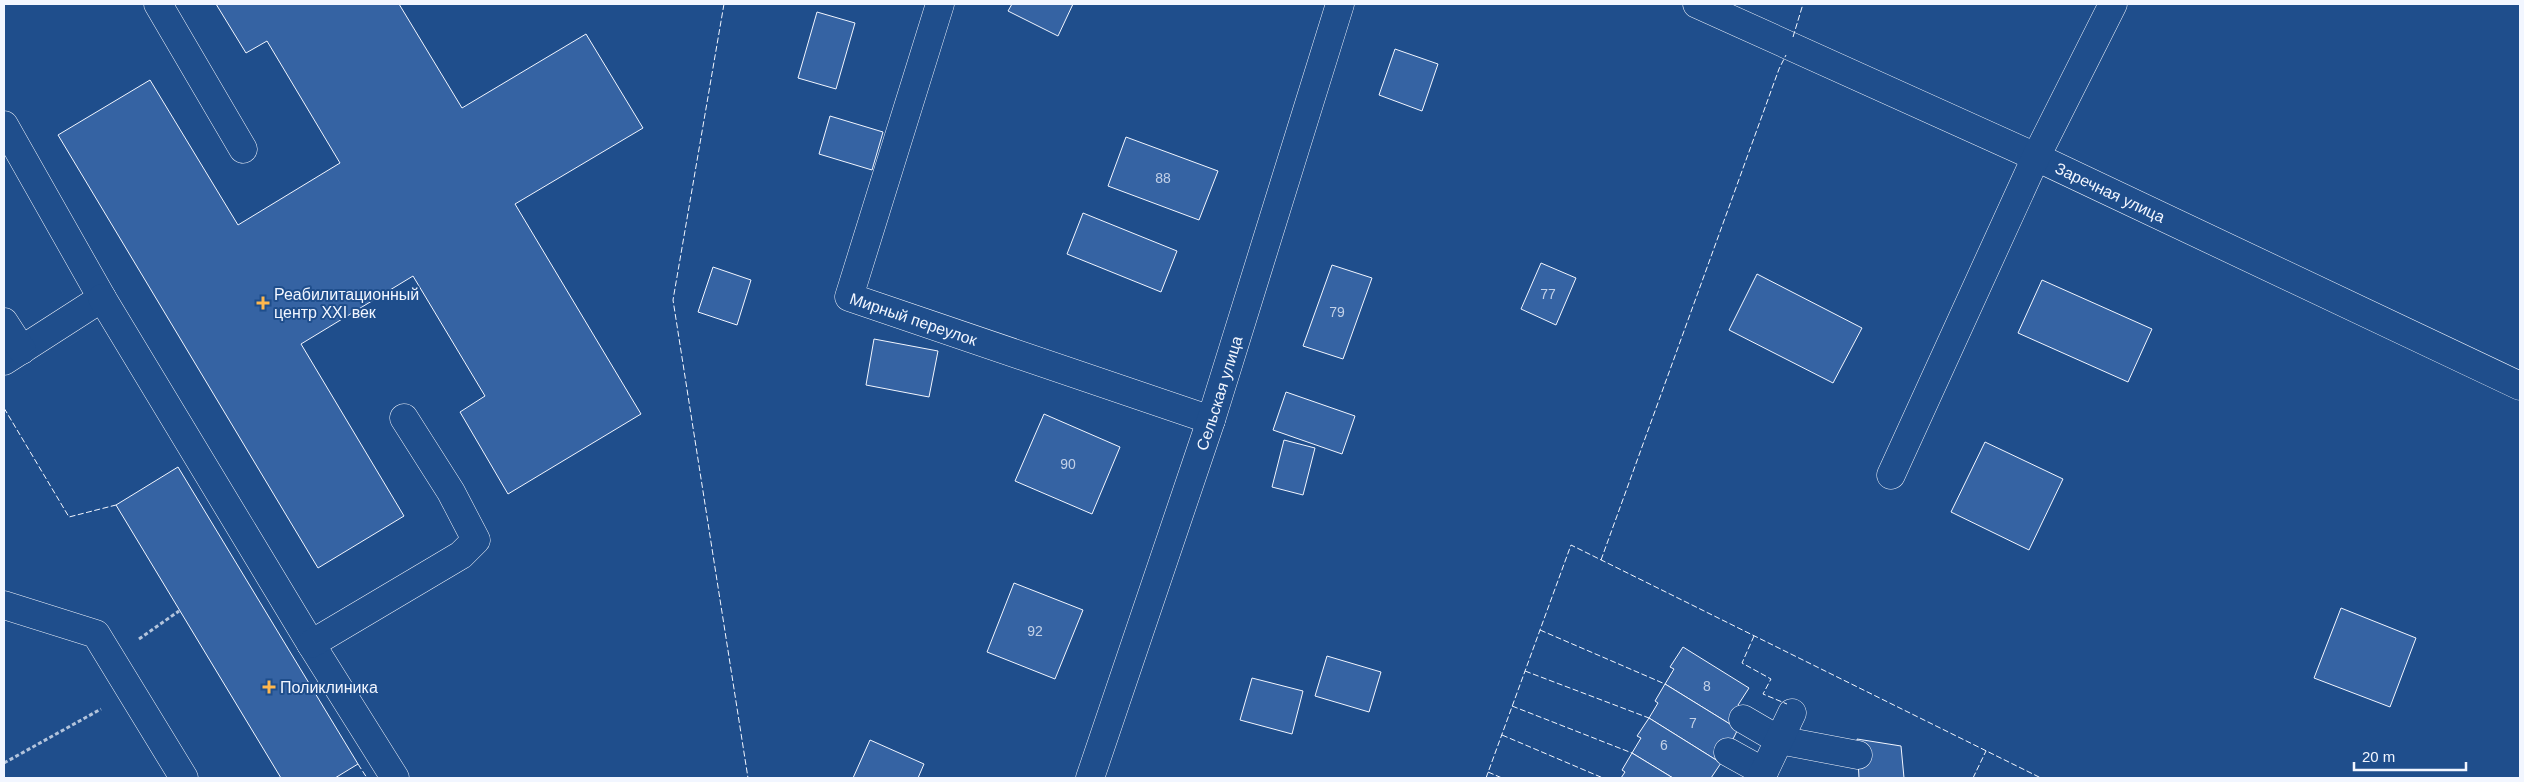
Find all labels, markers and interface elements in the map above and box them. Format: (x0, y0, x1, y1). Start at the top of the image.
street label: Заречная улица (2053, 159, 2168, 226)
house number: 88 (1155, 170, 1171, 186)
place label: Реабилитационный центр ХХI век (274, 286, 419, 321)
house number: 77 (1540, 286, 1556, 302)
street label: Мирный переулок (848, 290, 980, 349)
marker: Реабилитационный центр ХХI век (256, 296, 270, 310)
house number: 79 (1329, 304, 1345, 320)
street label: Сельская улица (1193, 334, 1246, 453)
house number: 90 (1060, 456, 1076, 472)
house number: 92 (1027, 623, 1043, 639)
house number: 8 (1703, 678, 1711, 694)
place label: Поликлиника (280, 679, 378, 696)
marker: Поликлиника (262, 680, 276, 694)
house number: 7 (1689, 715, 1697, 731)
house number: 6 (1660, 737, 1668, 753)
scale bar (2354, 740, 2466, 772)
text: 20 m (2362, 748, 2395, 765)

